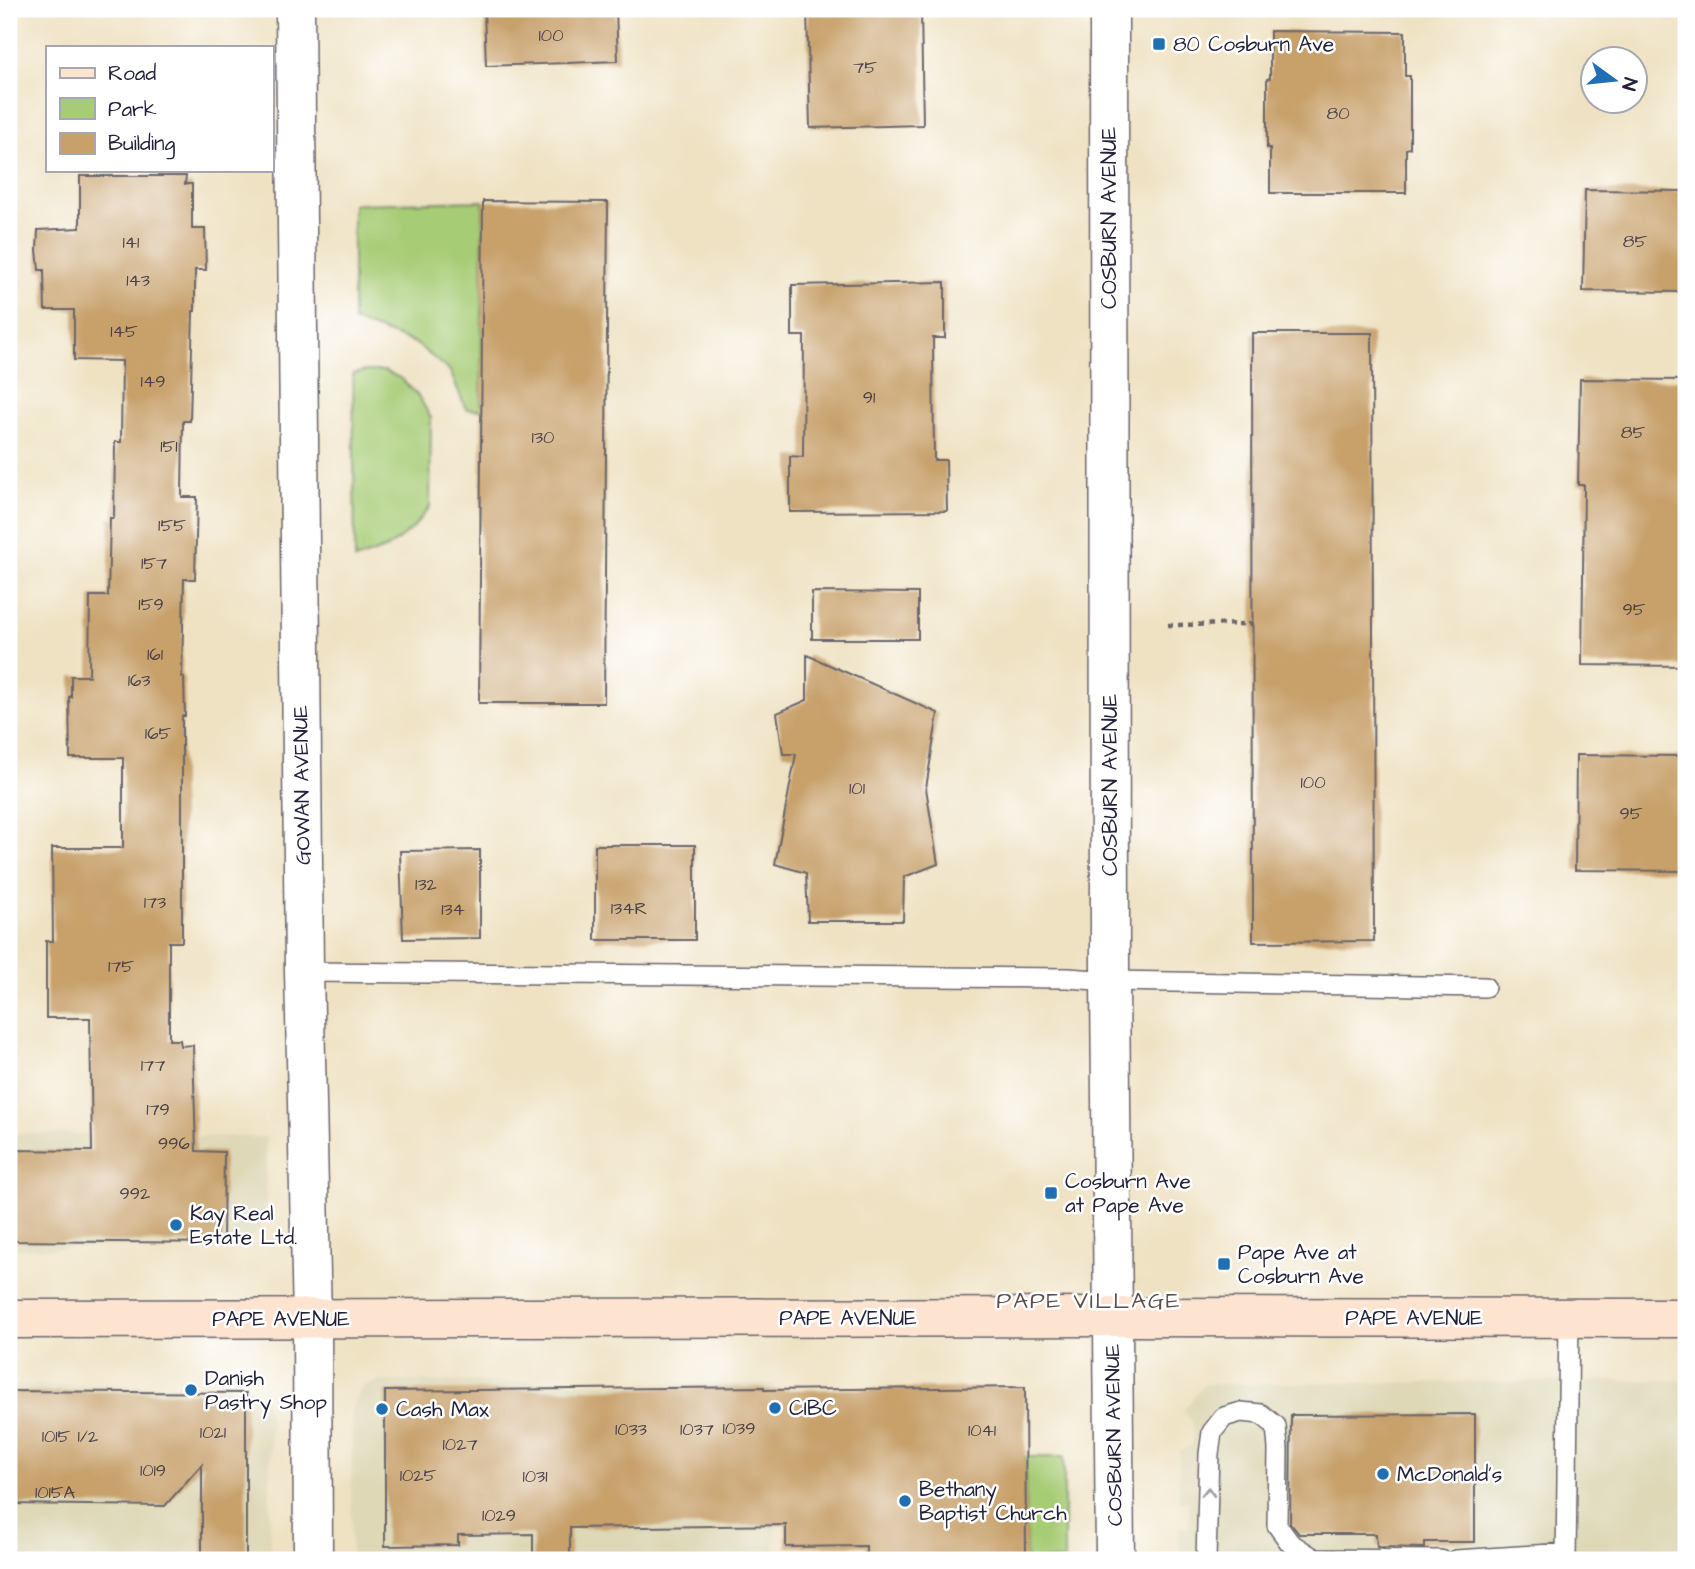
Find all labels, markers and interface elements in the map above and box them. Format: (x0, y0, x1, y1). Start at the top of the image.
house number: 100 (538, 23, 564, 48)
place label: 80 Cosburn Ave (1173, 30, 1334, 59)
marker: 80 Cosburn Ave (1151, 36, 1167, 52)
legend (46, 46, 273, 172)
north arrow (1580, 46, 1650, 116)
house number: 75 (853, 55, 877, 80)
text: Road (108, 59, 156, 88)
text: N (1614, 75, 1644, 93)
text: Park (108, 95, 157, 124)
house number: 80 (1326, 101, 1350, 126)
street label: COSBURN AVENUE (1095, 126, 1124, 309)
text: Building (108, 129, 176, 160)
house number: 85 (1623, 229, 1647, 254)
house number: 141 (123, 230, 139, 255)
house number: 143 (126, 268, 150, 293)
house number: 145 (110, 319, 138, 344)
house number: 149 (141, 369, 165, 394)
house number: 91 (863, 385, 875, 410)
house number: 85 (1621, 420, 1645, 445)
house number: 130 (532, 425, 554, 450)
house number: 151 (160, 434, 178, 459)
house number: 155 (158, 513, 186, 538)
house number: 157 (141, 551, 167, 576)
house number: 159 (138, 592, 164, 617)
house number: 95 (1623, 597, 1646, 622)
house number: 161 (147, 642, 163, 667)
house number: 163 (128, 668, 150, 693)
street label: COSBURN AVENUE (1096, 693, 1125, 876)
street label: GOWAN AVENUE (286, 704, 318, 865)
house number: 165 (145, 721, 171, 746)
house number: 100 (1300, 770, 1326, 795)
house number: 101 (849, 776, 865, 801)
house number: 95 (1620, 801, 1643, 826)
house number: 132 (415, 872, 438, 897)
house number: 173 (144, 890, 166, 915)
house number: 134R (611, 896, 647, 921)
house number: 134 (441, 897, 465, 922)
house number: 175 (108, 954, 134, 979)
house number: 177 (141, 1053, 165, 1078)
house number: 179 (146, 1097, 170, 1122)
house number: 996 (158, 1131, 190, 1156)
place label: Cosburn Ave at Pape Ave (1065, 1167, 1191, 1221)
house number: 992 (120, 1181, 151, 1206)
marker: Cosburn Ave at Pape Ave (1043, 1185, 1059, 1201)
place label: Kay Real Estate Ltd. (190, 1199, 297, 1252)
marker: Kay Real Estate Ltd. (168, 1217, 184, 1233)
place label: Pape Ave at Cosburn Ave (1238, 1238, 1364, 1291)
marker: Pape Ave at Cosburn Ave (1216, 1256, 1232, 1272)
district label: PAPE VILLAGE (997, 1285, 1181, 1317)
street label: PAPE AVENUE (779, 1304, 917, 1333)
street label: PAPE AVENUE (1345, 1304, 1483, 1333)
street label: PAPE AVENUE (212, 1305, 350, 1334)
street label: COSBURN AVENUE (1098, 1343, 1130, 1526)
place label: Danish Pastry Shop (205, 1364, 327, 1419)
marker: Danish Pastry Shop (183, 1382, 199, 1398)
place label: CIBC (789, 1394, 837, 1423)
place label: Cash Max (396, 1395, 489, 1424)
marker: CIBC (767, 1400, 783, 1416)
marker: Cash Max (374, 1401, 390, 1417)
house number: 1039 (722, 1416, 756, 1441)
house number: 1033 (615, 1417, 647, 1442)
house number: 1037 (680, 1417, 714, 1442)
house number: 1041 (968, 1418, 996, 1443)
house number: 1021 (200, 1420, 226, 1445)
house number: 1015 1/2 (42, 1424, 99, 1449)
house number: 1027 (442, 1432, 478, 1457)
house number: 1019 (140, 1458, 166, 1483)
place label: McDonald's (1397, 1460, 1502, 1489)
house number: 1025 (400, 1463, 437, 1488)
house number: 1031 (522, 1464, 548, 1489)
marker: McDonald's (1375, 1466, 1391, 1482)
place label: Bethany Baptist Church (919, 1475, 1067, 1529)
house number: 1015A (35, 1480, 76, 1505)
one-way arrow (1201, 1486, 1216, 1497)
marker: Bethany Baptist Church (897, 1493, 913, 1509)
house number: 1029 (482, 1503, 516, 1528)

